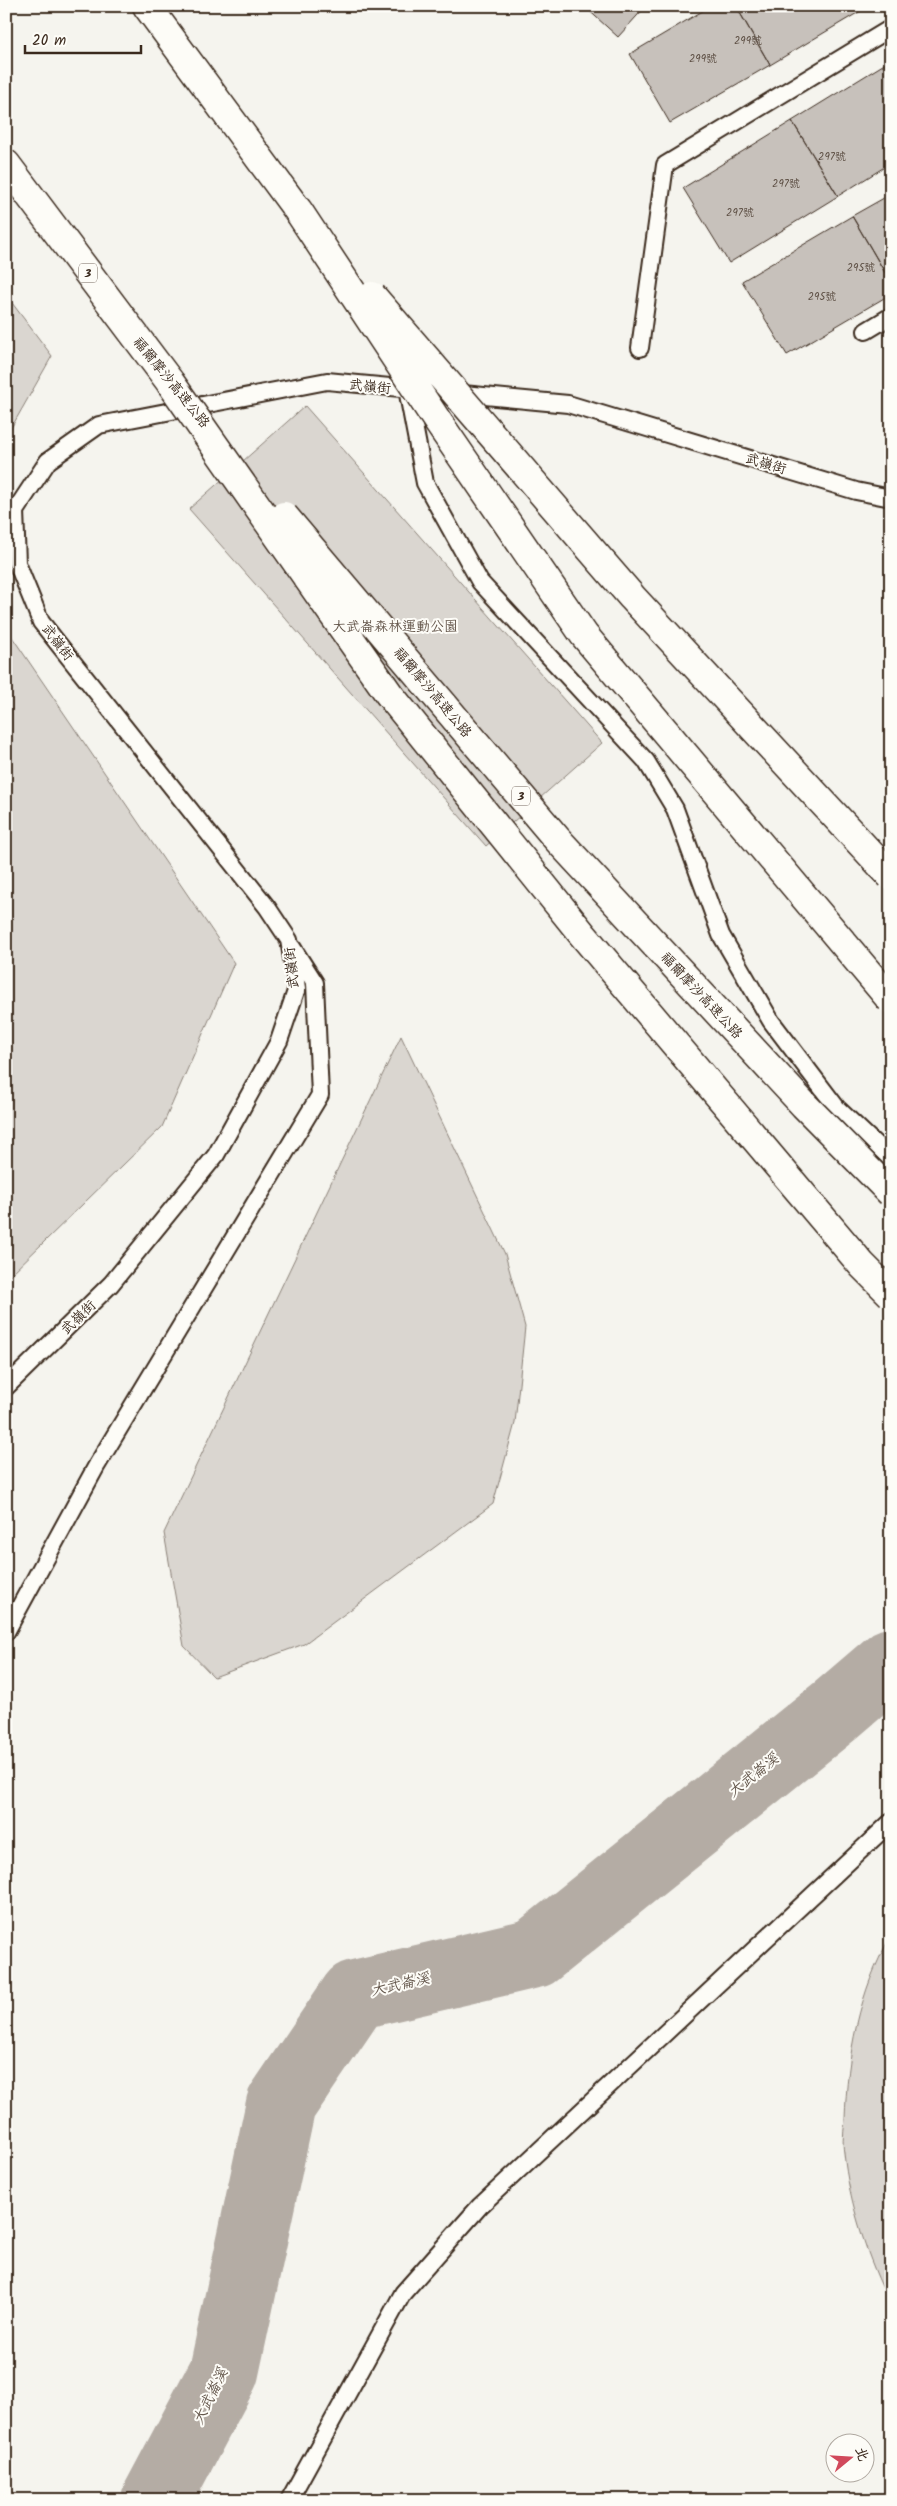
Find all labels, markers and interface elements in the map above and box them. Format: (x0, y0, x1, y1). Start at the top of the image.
scale bar (25, 22, 141, 54)
text: 20 m (32, 29, 66, 53)
house number: 299號 (734, 32, 762, 50)
house number: 299號 (689, 50, 717, 68)
house number: 297號 (818, 148, 846, 166)
house number: 297號 (772, 175, 800, 193)
house number: 297號 (726, 204, 754, 222)
house number: 295號 (847, 259, 875, 277)
road number: 3 (79, 264, 97, 282)
house number: 295號 (808, 288, 836, 306)
street label: 福爾摩沙高速公路 (127, 332, 215, 433)
street label: 武嶺街 (348, 374, 392, 400)
street label: 武嶺街 (742, 447, 789, 481)
park label: 大武崙森林運動公園 (332, 616, 458, 638)
street label: 武嶺街 (36, 619, 79, 666)
street label: 福爾摩沙高速公路 (388, 643, 477, 743)
road number: 3 (512, 786, 530, 806)
street label: 武嶺街 (279, 946, 305, 990)
street label: 福爾摩沙高速公路 (655, 947, 748, 1044)
street label: 武嶺街 (56, 1295, 101, 1340)
water label: 大武崙溪 (723, 1747, 785, 1804)
water label: 大武崙溪 (368, 1966, 433, 2003)
water label: 大武崙溪 (187, 2363, 235, 2429)
north arrow (824, 2434, 874, 2484)
text: 北 (849, 2444, 874, 2464)

